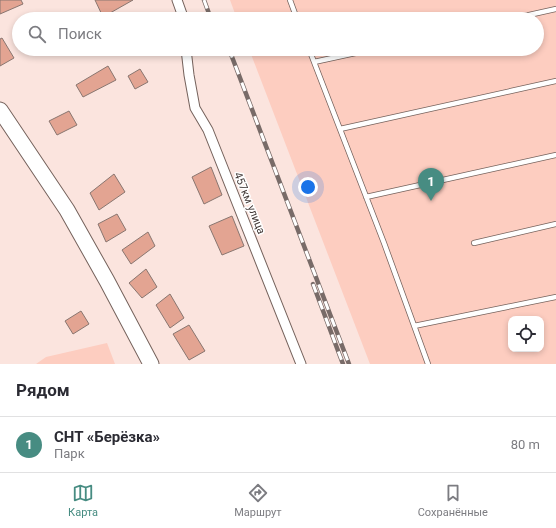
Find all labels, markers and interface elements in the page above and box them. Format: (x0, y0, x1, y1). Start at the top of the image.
search box (12, 12, 544, 56)
icon: search (26, 23, 48, 45)
text: Поиск (58, 25, 102, 43)
pin: 1 (418, 168, 444, 201)
street label: 457км улица (231, 170, 268, 236)
your location (298, 177, 318, 197)
map controls (508, 316, 544, 352)
button: locate (508, 316, 544, 352)
text: Рядом (16, 380, 70, 400)
text: СНТ «Берёзка» (54, 428, 160, 446)
text: 1 (25, 437, 33, 452)
text: 80 m (511, 437, 540, 452)
text: Парк (54, 446, 85, 461)
tab: Карта (68, 482, 98, 519)
tab: Маршрут (234, 482, 282, 519)
tab: Сохранённые (418, 482, 488, 519)

